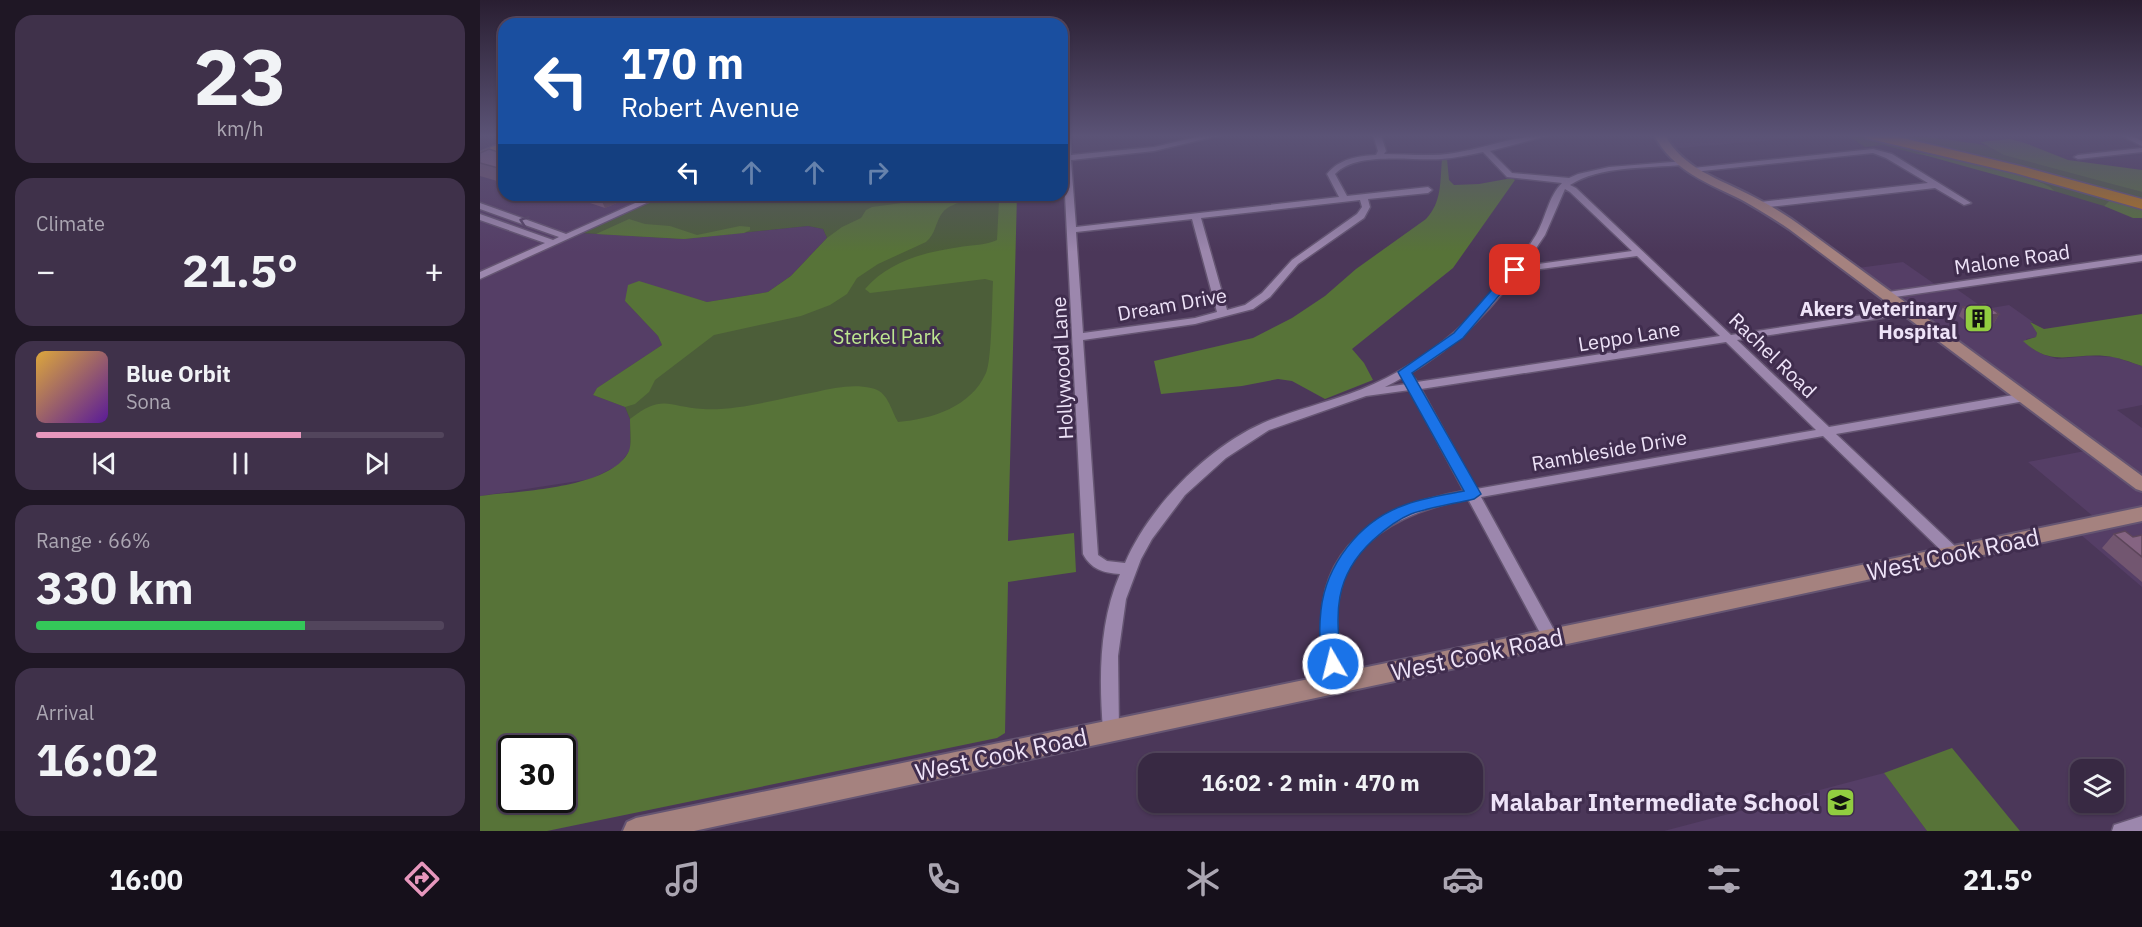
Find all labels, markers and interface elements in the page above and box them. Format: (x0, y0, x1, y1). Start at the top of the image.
text: 23 (193, 25, 287, 126)
text: 170 m (621, 36, 744, 91)
icon: left (522, 42, 600, 120)
text: Robert Avenue (621, 89, 800, 124)
text: km/h (216, 115, 264, 142)
icon: left (672, 156, 705, 189)
icon: ahead (735, 156, 768, 189)
icon: ahead (798, 156, 831, 189)
icon: right (861, 156, 894, 189)
text: Climate (36, 210, 105, 237)
one-way arrow (519, 216, 530, 229)
street label: Malone Road (1952, 238, 2072, 280)
text: 21.5° (182, 241, 298, 299)
pin (1489, 244, 1540, 295)
text: − (36, 249, 56, 292)
text: + (424, 249, 444, 292)
icon: arrive (1498, 253, 1531, 286)
street label: Dream Drive (1115, 281, 1229, 327)
place label: Akers Veterinary Hospital (1800, 295, 1957, 345)
street label: Hollywood Lane (1045, 296, 1079, 440)
building icon: Akers Veterinary Hospital (1962, 303, 1994, 335)
street label: Rachel Road (1723, 306, 1823, 404)
street label: Leppo Lane (1576, 315, 1682, 357)
park label: Sterkel Park (833, 323, 942, 350)
text: Blue Orbit (126, 359, 231, 388)
text: Sona (126, 388, 171, 415)
street label: Rambleside Drive (1529, 423, 1689, 477)
icon: previous (88, 447, 121, 480)
icon: pause (224, 447, 257, 480)
icon: next (360, 447, 393, 480)
street label: West Cook Road (1864, 520, 2042, 588)
text: Range · 66% (36, 527, 151, 554)
text: 330 km (36, 558, 194, 616)
street label: West Cook Road (1388, 620, 1566, 688)
position arrow (1301, 632, 1365, 696)
text: Arrival (36, 699, 94, 726)
street label: West Cook Road (912, 720, 1090, 788)
text: 16:02 (36, 730, 159, 788)
speed limit sign: 30 (498, 735, 576, 813)
map controls (2070, 759, 2124, 813)
button: layers (2070, 759, 2124, 813)
text: 16:02 · 2 min · 470 m (1201, 768, 1420, 797)
place label: Malabar Intermediate School (1490, 786, 1819, 818)
school or university icon: Malabar Intermediate School (1824, 786, 1856, 818)
icon: directions (401, 858, 443, 900)
icon: music (662, 858, 704, 900)
icon: phone (922, 858, 964, 900)
icon: climate (1182, 858, 1224, 900)
icon: car (1442, 858, 1484, 900)
icon: filters (1703, 858, 1745, 900)
text: 16:00 (109, 862, 183, 897)
text: 21.5° (1963, 862, 2033, 897)

